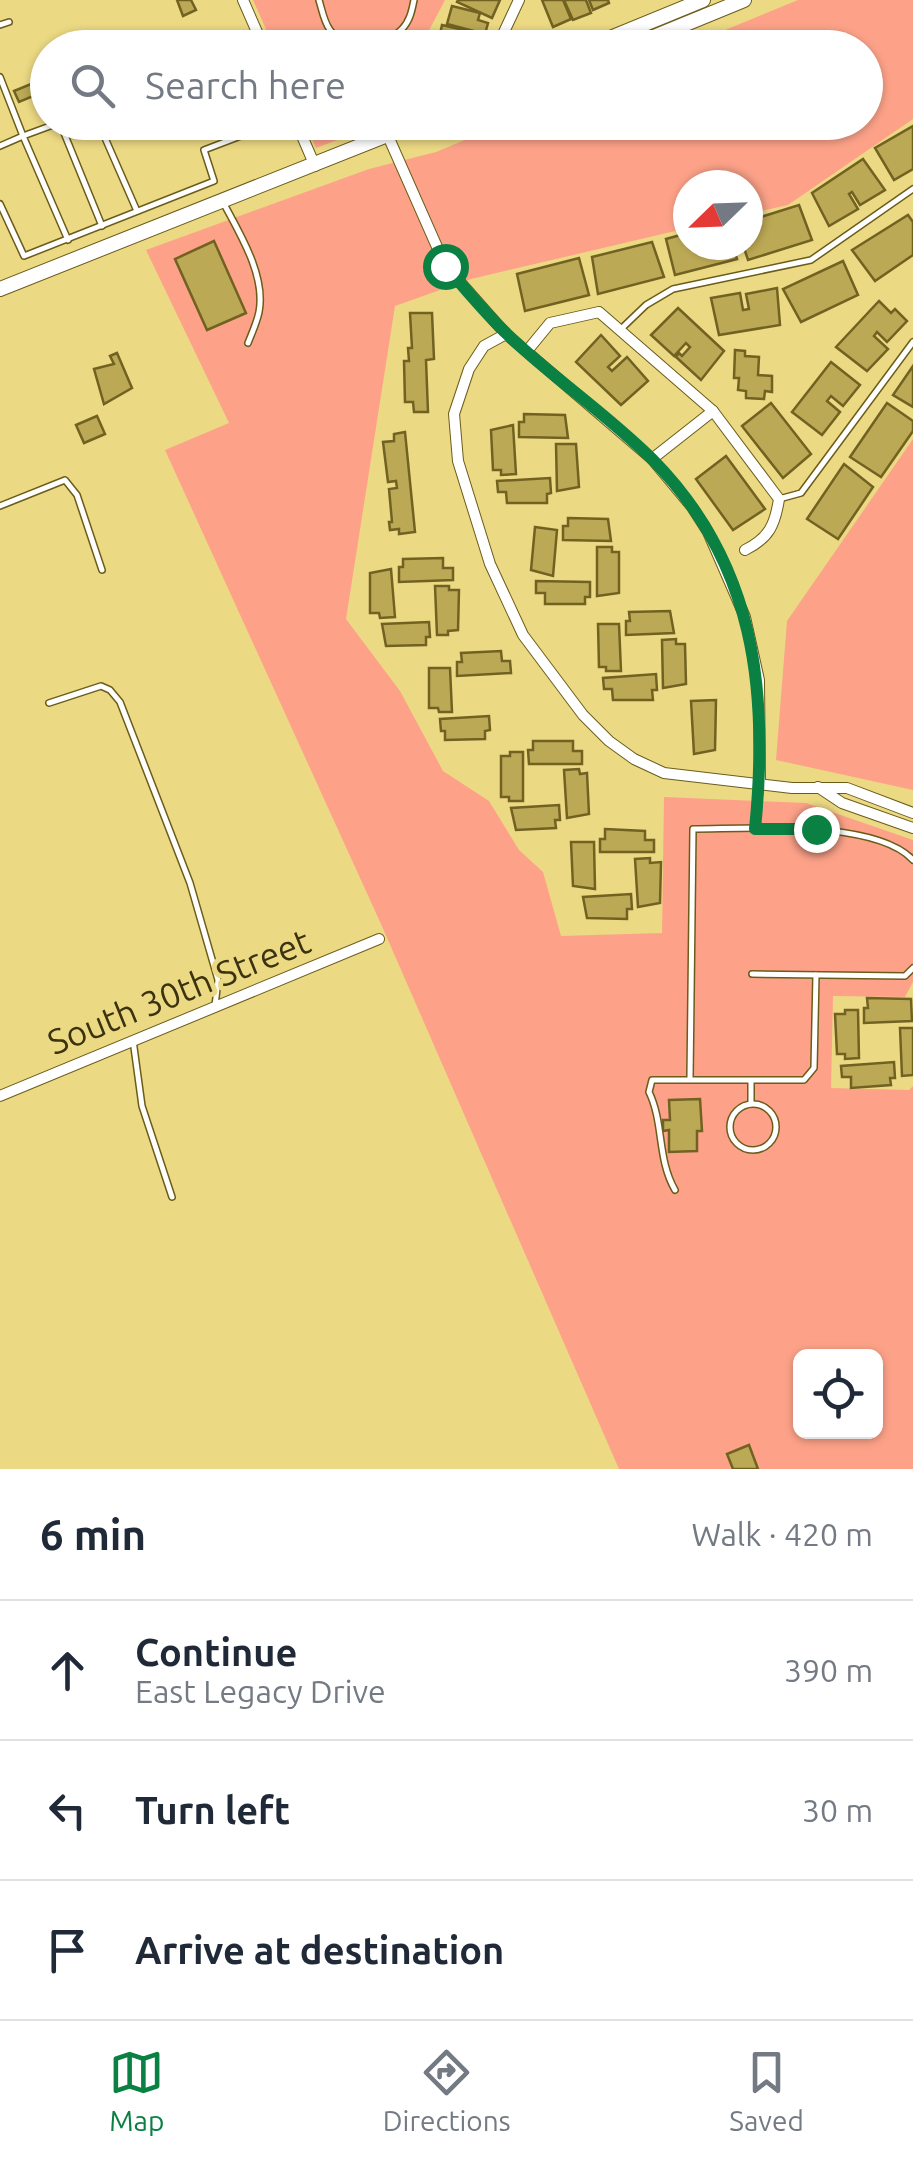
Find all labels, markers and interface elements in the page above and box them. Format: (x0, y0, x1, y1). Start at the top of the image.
search box (30, 30, 883, 140)
icon: search (65, 58, 120, 113)
text: Search here (145, 64, 346, 106)
north arrow (673, 170, 763, 260)
route start (423, 244, 469, 290)
route end (794, 807, 840, 853)
street label: South 30th Street (42, 920, 316, 1062)
map controls (793, 1349, 883, 1439)
button: locate (793, 1349, 883, 1439)
text: 6 min (40, 1511, 146, 1558)
text: Walk · 420 m (691, 1516, 873, 1552)
text: Continue (135, 1631, 297, 1673)
icon: ahead (40, 1643, 95, 1698)
text: 390 m (784, 1652, 873, 1688)
text: East Legacy Drive (135, 1673, 386, 1709)
icon: left (40, 1783, 95, 1838)
text: Turn left (135, 1789, 290, 1831)
text: 30 m (802, 1792, 873, 1828)
icon: arrive (40, 1923, 95, 1978)
text: Arrive at destination (135, 1929, 504, 1971)
tab: Map (109, 2045, 164, 2136)
tab: Directions (383, 2045, 511, 2136)
tab: Saved (729, 2045, 804, 2136)

